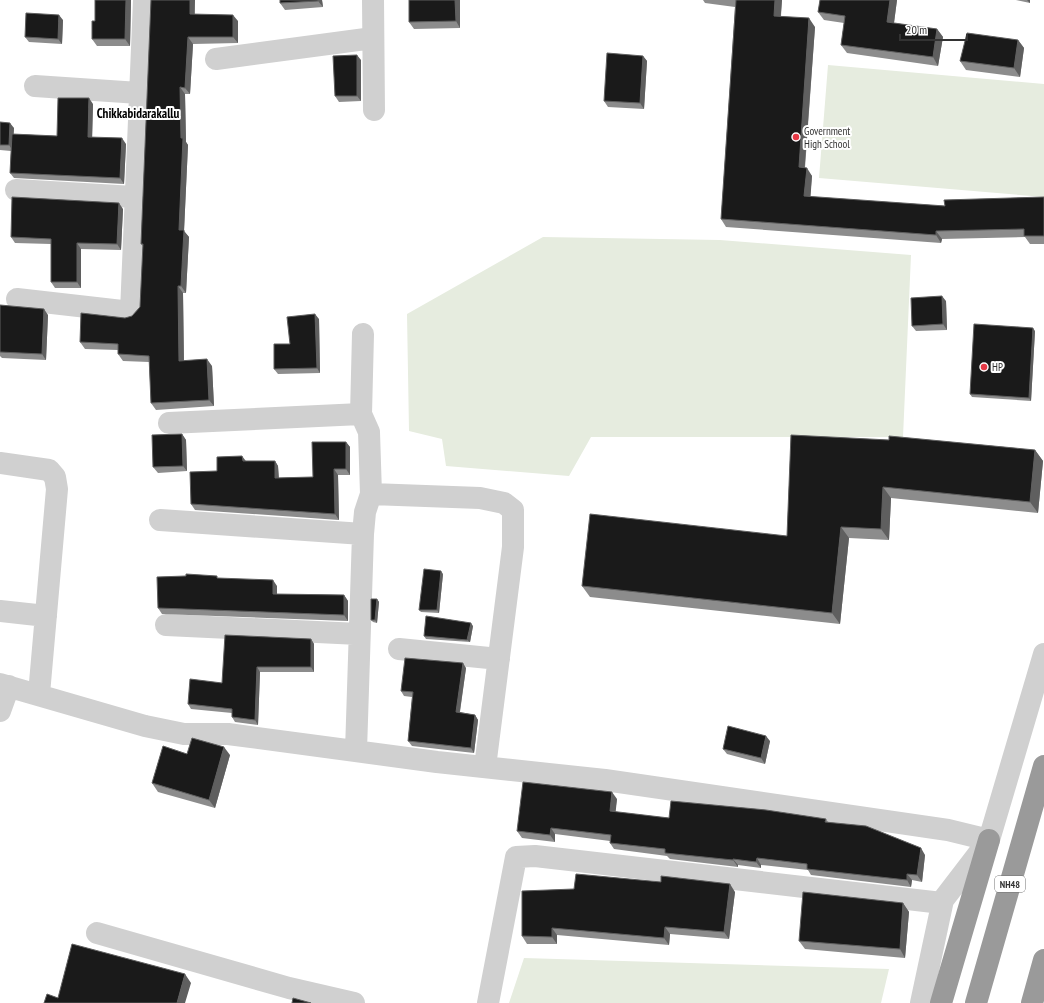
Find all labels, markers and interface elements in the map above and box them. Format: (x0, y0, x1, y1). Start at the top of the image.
scale bar (900, 16, 967, 42)
text: 20 m (906, 22, 927, 37)
district label: Chikkabidarakallu (97, 105, 180, 122)
place label: Government High School (804, 124, 850, 151)
marker: Government High School (791, 132, 801, 142)
place label: HP (992, 360, 1003, 374)
marker: HP (979, 362, 989, 372)
road number: NH48 (995, 876, 1025, 892)

